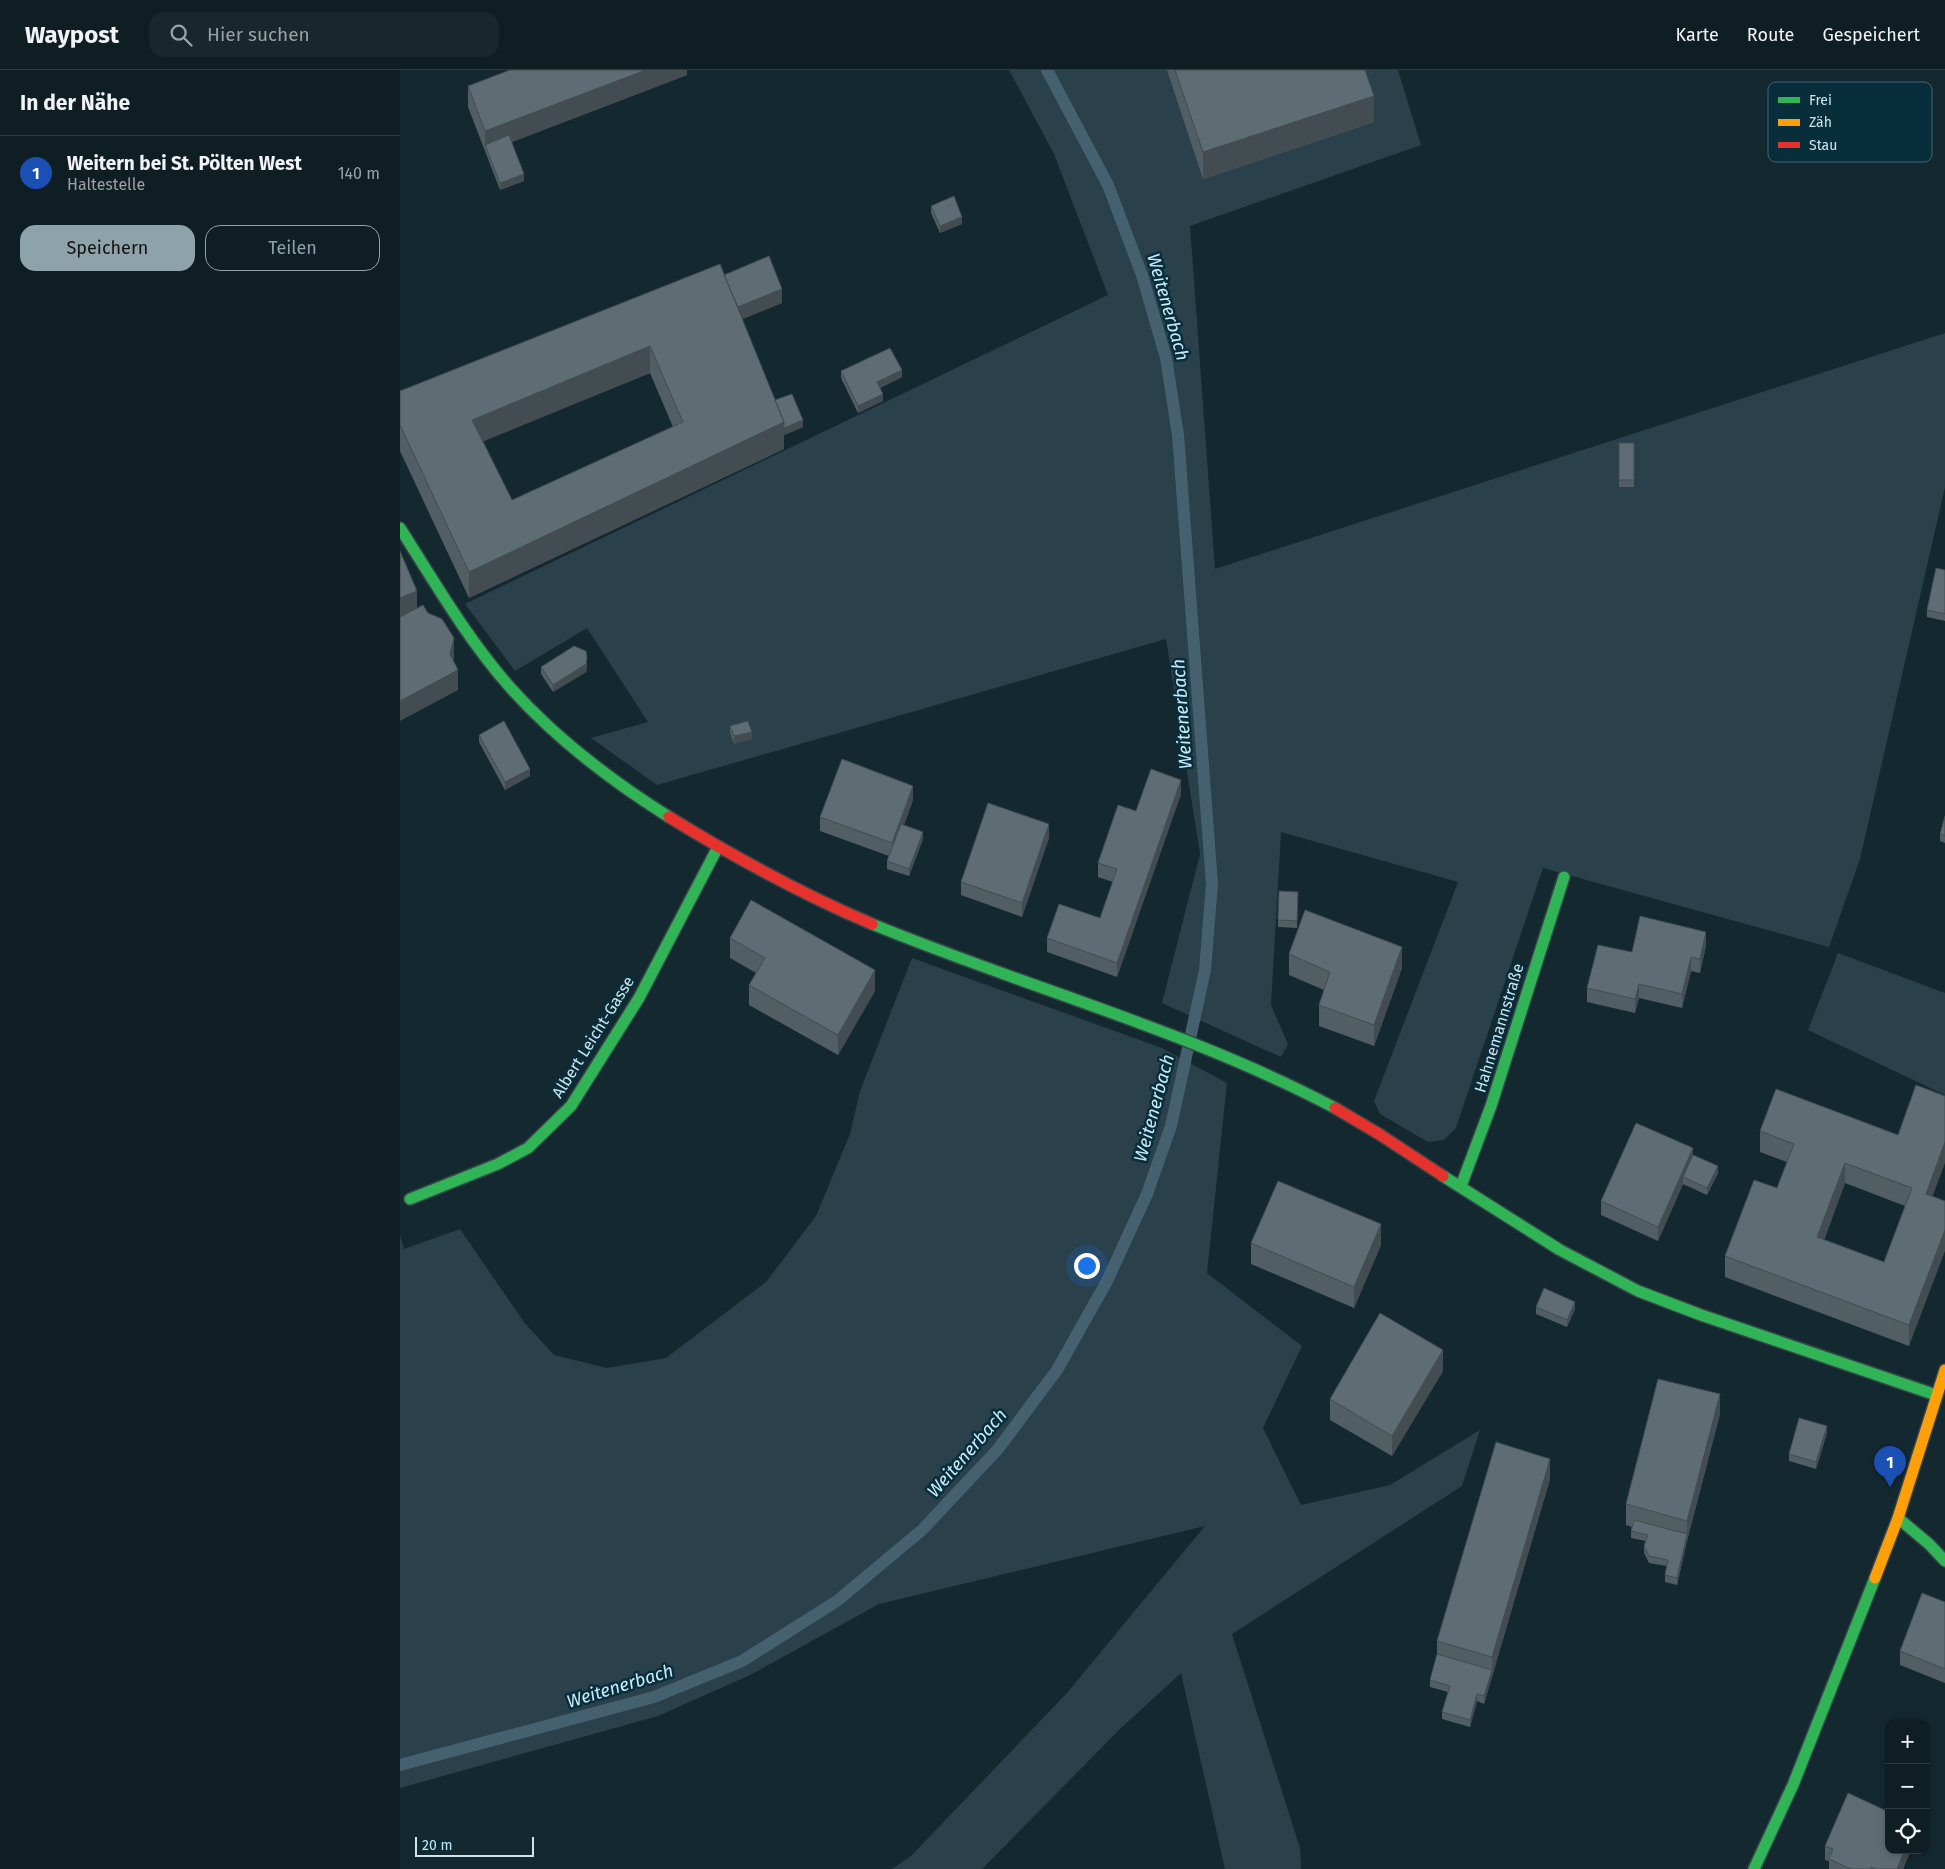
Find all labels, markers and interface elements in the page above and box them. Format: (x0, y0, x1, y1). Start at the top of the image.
search box (149, 12, 499, 57)
text: Waypost (25, 21, 119, 49)
icon: search (167, 21, 195, 49)
text: Hier suchen (207, 23, 310, 46)
text: Karte (1676, 24, 1719, 46)
text: Route (1747, 24, 1794, 46)
text: Gespeichert (1822, 24, 1920, 46)
legend (1768, 82, 1932, 162)
text: In der Nähe (20, 90, 130, 116)
text: Frei (1809, 92, 1832, 109)
text: Zäh (1809, 114, 1832, 131)
text: Stau (1809, 137, 1837, 154)
text: Weitern bei St. Pölten West (67, 152, 302, 175)
text: 1 (32, 164, 40, 183)
text: 140 m (338, 164, 380, 183)
text: Haltestelle (67, 175, 145, 194)
button: Speichern (20, 225, 195, 271)
button: Teilen (205, 225, 380, 271)
water label: Weitenerbach (1142, 251, 1194, 363)
water label: Weitenerbach (1167, 658, 1197, 770)
street label: Hahnemannstraße (1470, 961, 1528, 1095)
street label: Albert Leicht-Gasse (548, 973, 638, 1101)
water label: Weitenerbach (1129, 1052, 1179, 1164)
your location (1074, 1253, 1100, 1279)
water label: Weitenerbach (922, 1404, 1012, 1502)
pin: 1 (1874, 1446, 1906, 1487)
water label: Weitenerbach (564, 1659, 676, 1713)
map controls (1885, 1719, 1930, 1854)
button: + (1885, 1719, 1930, 1764)
button: − (1885, 1764, 1930, 1809)
button: locate (1885, 1809, 1930, 1854)
scale bar (415, 1834, 534, 1857)
text: 20 m (422, 1837, 452, 1854)

